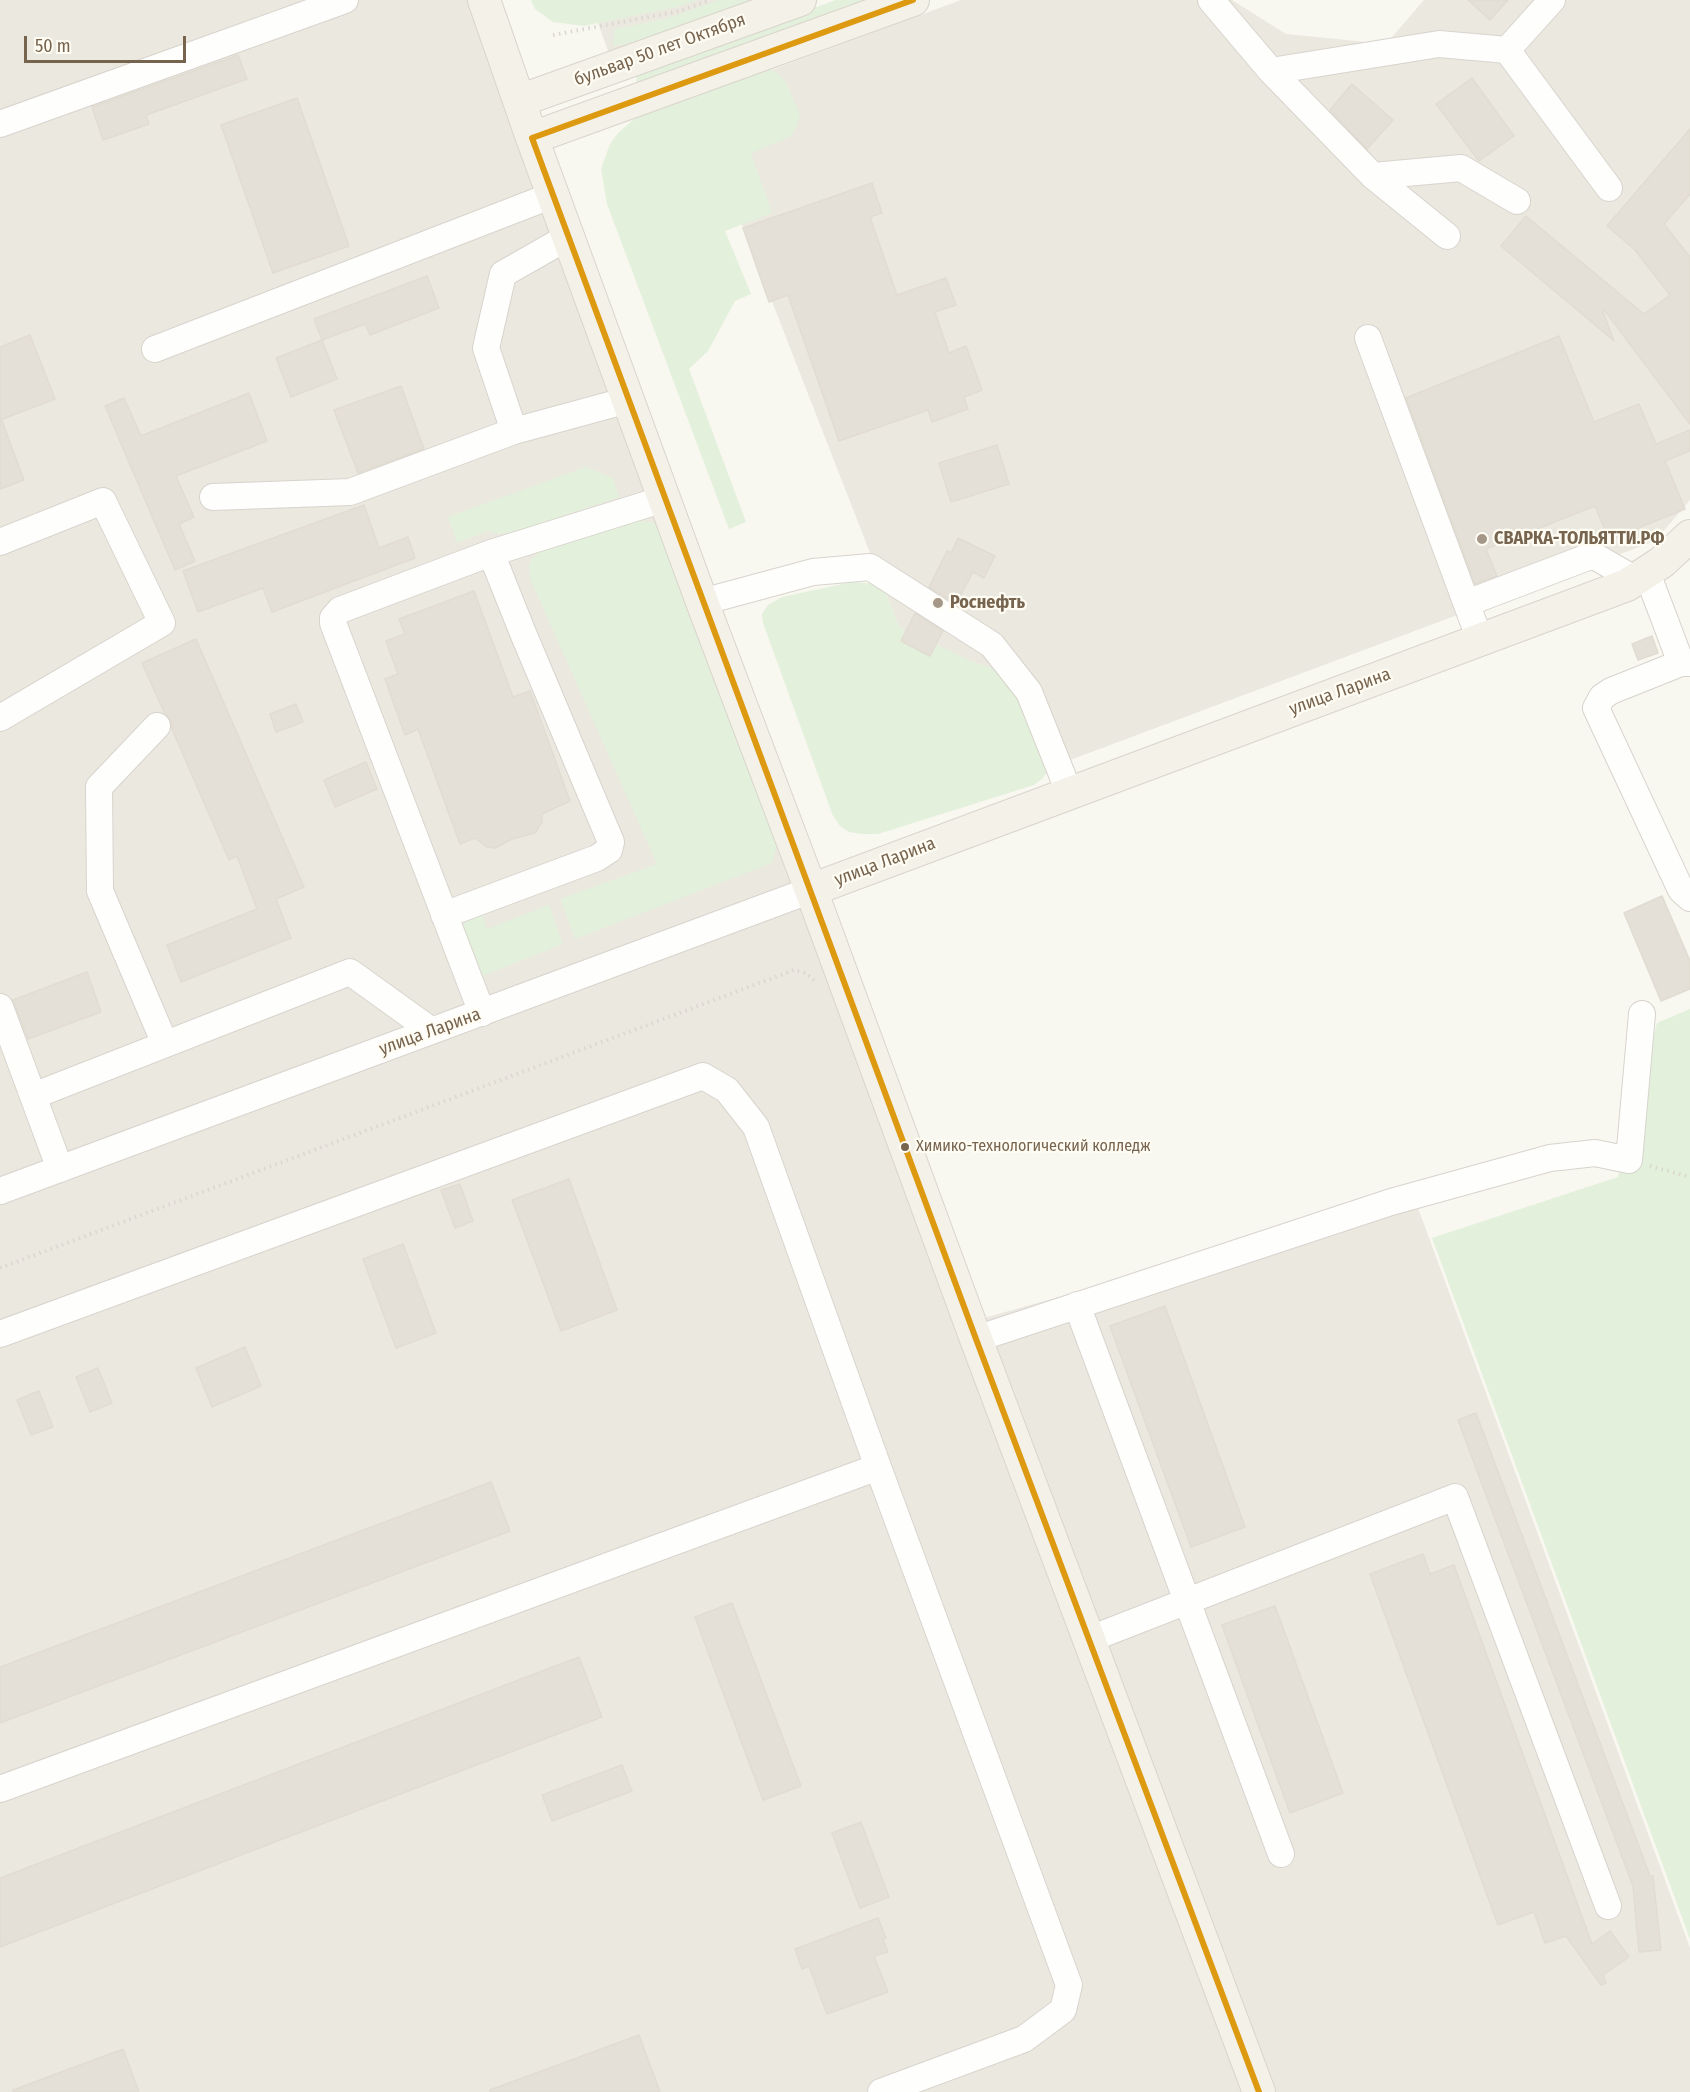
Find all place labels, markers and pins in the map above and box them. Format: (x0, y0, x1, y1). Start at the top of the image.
place label: СВАРКА-ТОЛЬЯТТИ.РФ (1494, 528, 1664, 550)
marker: СВАРКА-ТОЛЬЯТТИ.РФ (1475, 532, 1489, 546)
place label: Роснефть (950, 592, 1025, 614)
marker: Роснефть (931, 596, 945, 610)
place label: Химико-технологический колледж (916, 1137, 1150, 1157)
marker: Химико-технологический колледж (899, 1141, 911, 1153)

